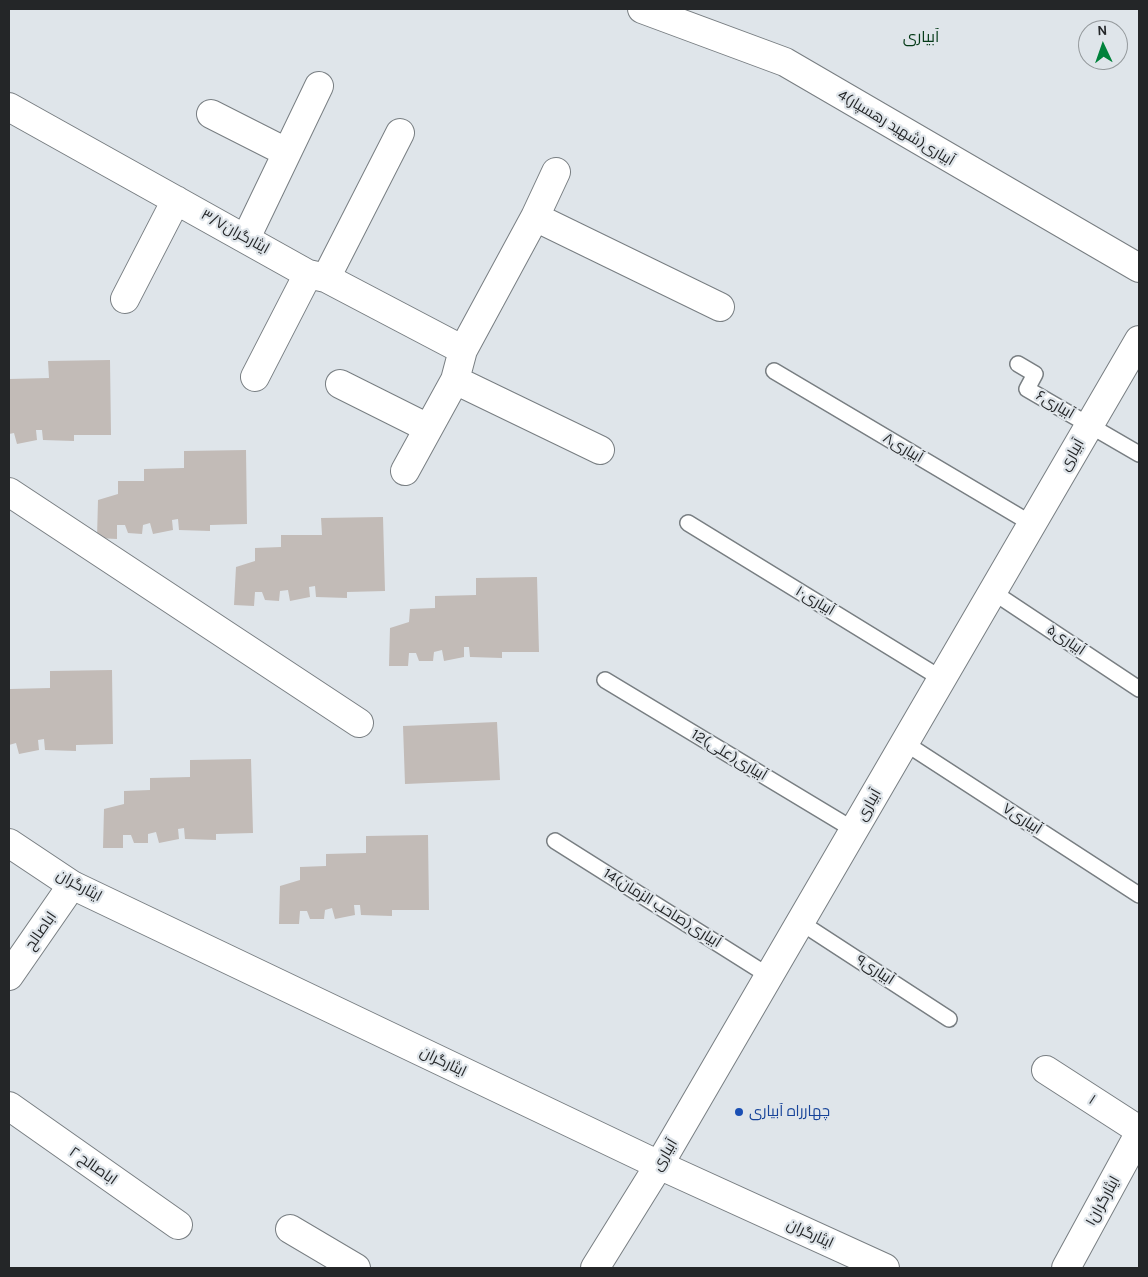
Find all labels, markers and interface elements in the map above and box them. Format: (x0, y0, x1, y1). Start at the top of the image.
north arrow (1078, 20, 1128, 70)
text: N (1097, 22, 1108, 39)
district label: آبیاری (903, 27, 939, 47)
street label: 4آبیاری(شهید رهسپار) (834, 86, 958, 170)
street label: ایثارگران۳/۷ (198, 206, 272, 258)
street label: آبیاری۶ (1033, 387, 1077, 423)
street label: آبیاری۸ (880, 429, 926, 467)
street label: آبیاری (1056, 436, 1088, 474)
street label: آبیاری۱۰ (792, 582, 838, 620)
street label: آبیاری۵ (1043, 621, 1089, 659)
street label: 12آبیاری(علی) (688, 725, 770, 785)
street label: آبیاری (853, 786, 885, 824)
street label: آبیاری۷ (999, 800, 1045, 838)
street label: 14آبیاری(صاحب الزمان) (600, 864, 724, 952)
street label: ایثارگران (53, 866, 105, 906)
street label: اباصالح (21, 908, 61, 954)
street label: آبیاری۹ (852, 951, 898, 989)
street label: ایثارگران (417, 1043, 469, 1081)
street label: ۱ (1085, 1091, 1099, 1109)
place label: چهارراه آبیاری (749, 1103, 830, 1121)
marker: چهارراه آبیاری (733, 1106, 745, 1118)
street label: آبیاری (648, 1136, 682, 1174)
street label: اباصالح ۲ (66, 1143, 120, 1189)
street label: ایثارگران۱ (1082, 1173, 1124, 1229)
street label: ایثارگران (784, 1215, 836, 1253)

